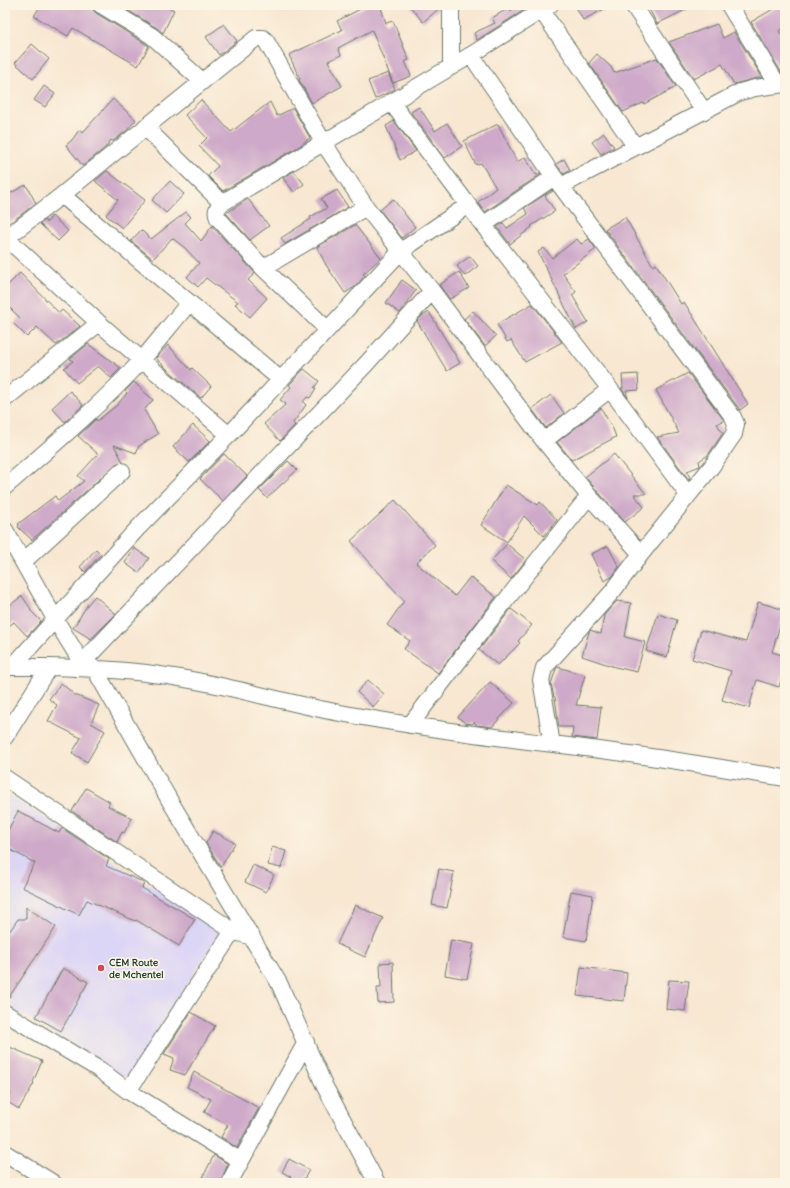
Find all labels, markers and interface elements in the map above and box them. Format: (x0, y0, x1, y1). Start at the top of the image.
place label: CEM Route de Mchentel (109, 956, 163, 981)
marker: CEM Route de Mchentel (96, 963, 106, 973)

